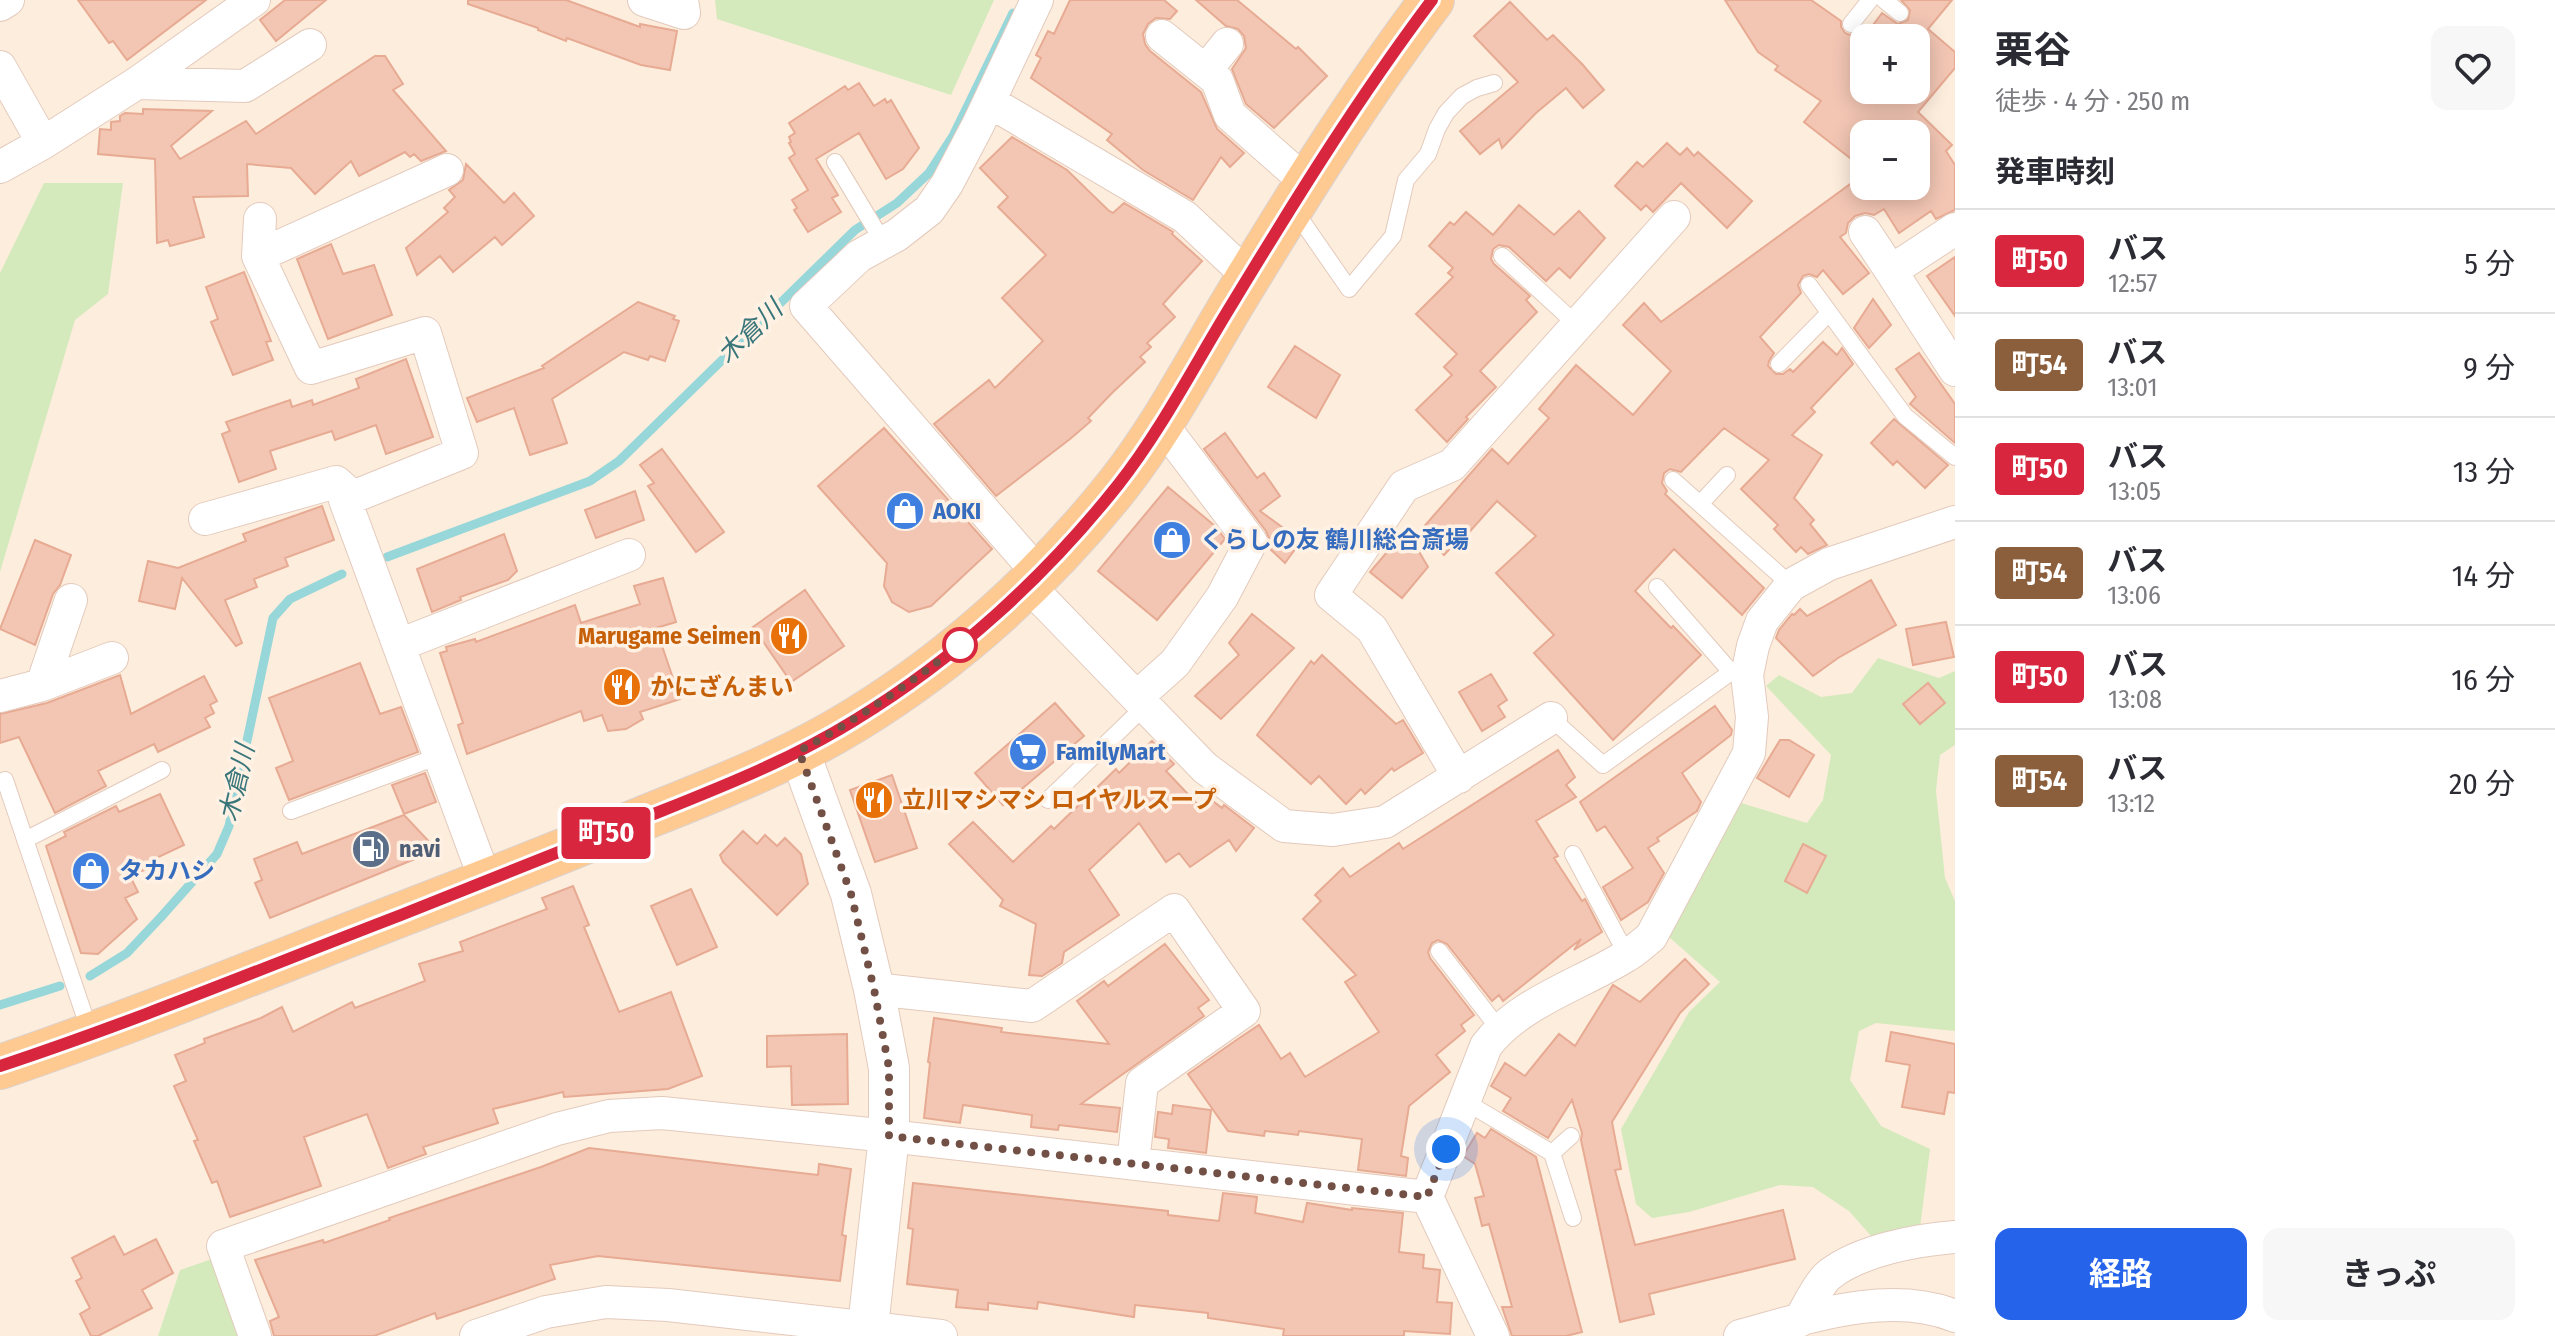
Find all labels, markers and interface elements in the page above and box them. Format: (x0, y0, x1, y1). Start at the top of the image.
map controls (1850, 24, 1930, 200)
button: + (1850, 24, 1930, 104)
button: heart (2431, 26, 2515, 110)
text: 栗谷 (1995, 27, 2071, 73)
text: 徒歩 · 4 分 · 250 m (1995, 86, 2190, 117)
button: − (1850, 120, 1930, 200)
text: 発車時刻 (1995, 154, 2115, 190)
text: バス (2108, 231, 2168, 267)
text: 町50 (2011, 244, 2068, 277)
text: 5 分 (2464, 246, 2515, 282)
text: 12:57 (2108, 268, 2157, 299)
water label: 木倉川 (711, 292, 791, 370)
text: バス (2107, 335, 2167, 371)
text: 町54 (2011, 348, 2067, 381)
text: 9 分 (2463, 350, 2515, 386)
text: 13:01 (2107, 372, 2158, 403)
text: バス (2108, 439, 2168, 475)
text: 町50 (2011, 452, 2068, 485)
text: 13 分 (2453, 454, 2515, 490)
text: 13:05 (2108, 476, 2161, 507)
shop icon: AOKI (884, 490, 926, 532)
place label: AOKI (932, 497, 981, 525)
shop icon: くらしの友 鶴川総合斎場 (1151, 519, 1193, 561)
place label: くらしの友 鶴川総合斎場 (1200, 526, 1469, 554)
text: バス (2107, 543, 2167, 579)
text: 町54 (2011, 556, 2067, 589)
text: 14 分 (2452, 558, 2515, 594)
text: 13:06 (2107, 580, 2161, 611)
restaurant icon: Marugame Seimen (768, 615, 810, 657)
place label: Marugame Seimen (578, 622, 761, 650)
unlabelled marker (943, 628, 977, 662)
text: バス (2108, 647, 2168, 683)
text: 町50 (2011, 660, 2068, 693)
text: 16 分 (2451, 662, 2515, 698)
restaurant icon: かにざんまい (601, 666, 643, 708)
place label: かにざんまい (650, 673, 794, 701)
text: 13:08 (2108, 684, 2162, 715)
supermarket icon: FamilyMart (1007, 731, 1049, 773)
place label: FamilyMart (1056, 738, 1166, 766)
water label: 木倉川 (213, 739, 262, 824)
text: バス (2107, 751, 2167, 787)
text: 町54 (2011, 764, 2067, 797)
text: 20 分 (2449, 766, 2515, 802)
restaurant icon: 立川マシマシ ロイヤルスープ (853, 779, 895, 821)
place label: 立川マシマシ ロイヤルスープ (902, 786, 1217, 814)
text: 13:12 (2107, 788, 2155, 819)
line badge: 町50 (560, 807, 652, 859)
text: 町50 (577, 816, 635, 849)
fuel station icon: navi (350, 828, 392, 870)
place label: navi (399, 835, 441, 863)
shop icon: タカハシ (70, 850, 112, 892)
place label: タカハシ (119, 857, 215, 885)
your location (1426, 1129, 1466, 1169)
button: 経路 (1995, 1228, 2247, 1320)
button: きっぷ (2263, 1228, 2515, 1320)

